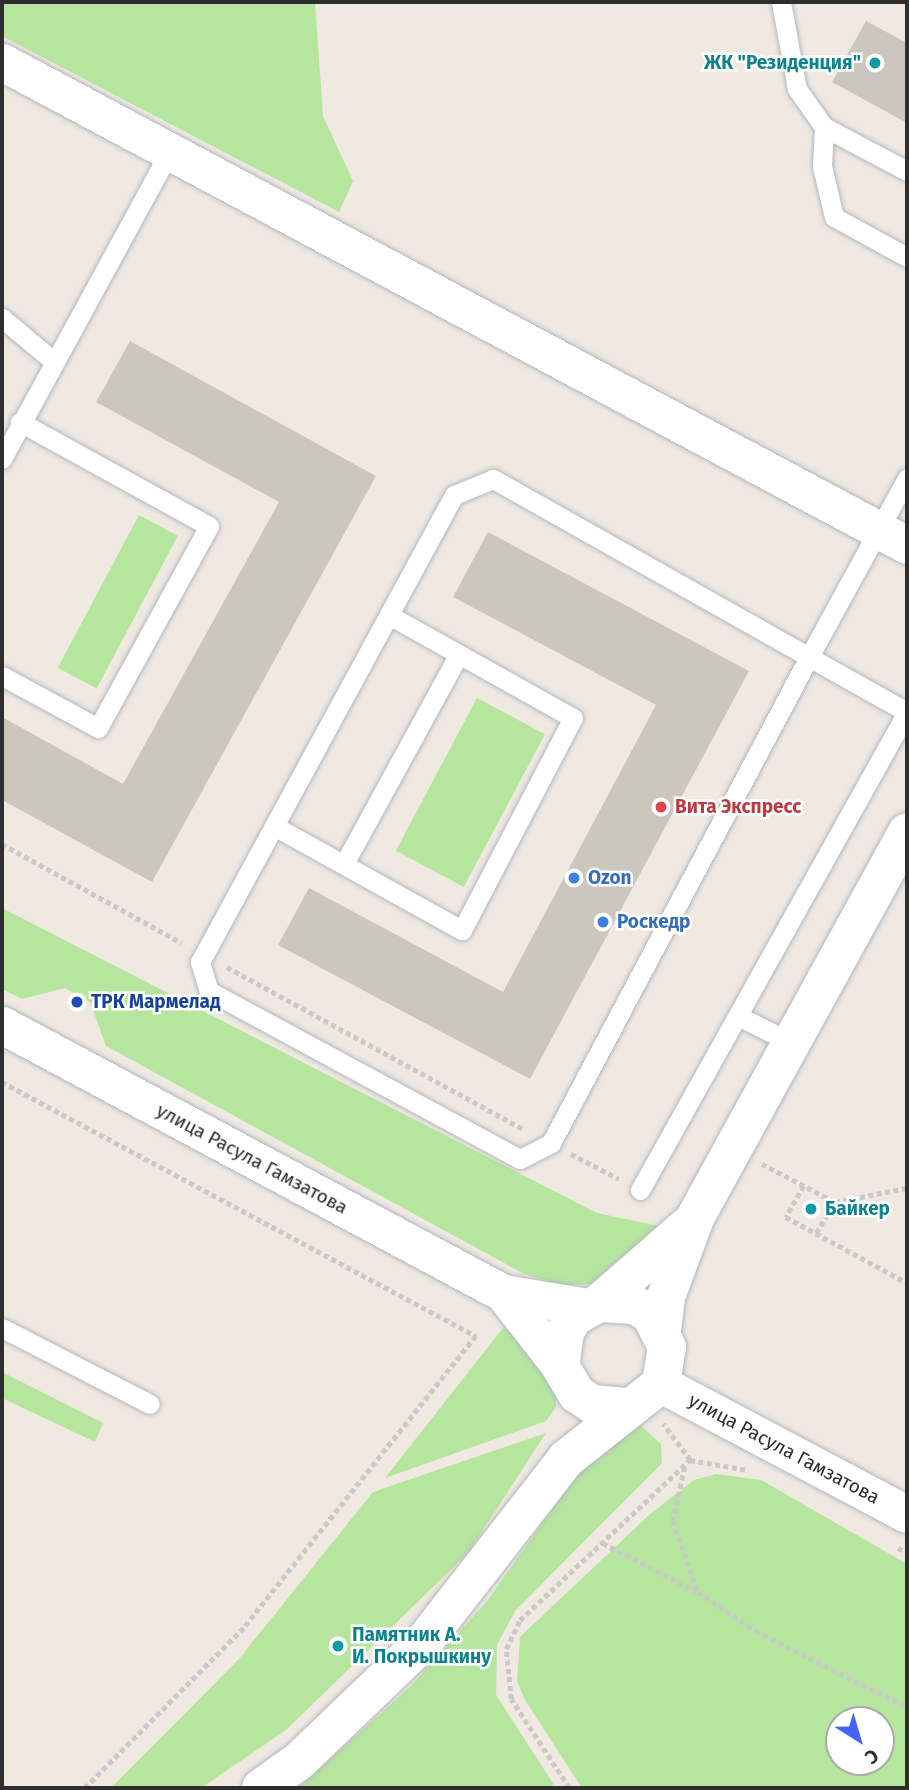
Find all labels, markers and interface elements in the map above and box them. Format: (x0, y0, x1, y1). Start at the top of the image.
place label: ЖК "Резиденция" (704, 52, 861, 74)
marker: ЖК "Резиденция" (867, 55, 883, 71)
place label: Вита Экспресс (675, 796, 801, 818)
marker: Вита Экспресс (653, 799, 669, 815)
place label: Ozon (588, 867, 632, 889)
marker: Ozon (566, 870, 582, 886)
place label: Роскедр (617, 911, 690, 933)
marker: Роскедр (595, 914, 611, 930)
place label: ТРК Мармелад (91, 991, 221, 1013)
marker: ТРК Мармелад (69, 994, 85, 1010)
street label: улица Расула Гамзатова (153, 1099, 351, 1219)
place label: Байкер (825, 1198, 890, 1220)
marker: Байкер (803, 1201, 819, 1217)
street label: улица Расула Гамзатова (685, 1389, 883, 1509)
place label: Памятник А. И. Покрышкину (352, 1624, 491, 1668)
marker: Памятник А. И. Покрышкину (330, 1638, 346, 1654)
north arrow (825, 1706, 895, 1776)
text: С (860, 1744, 883, 1769)

